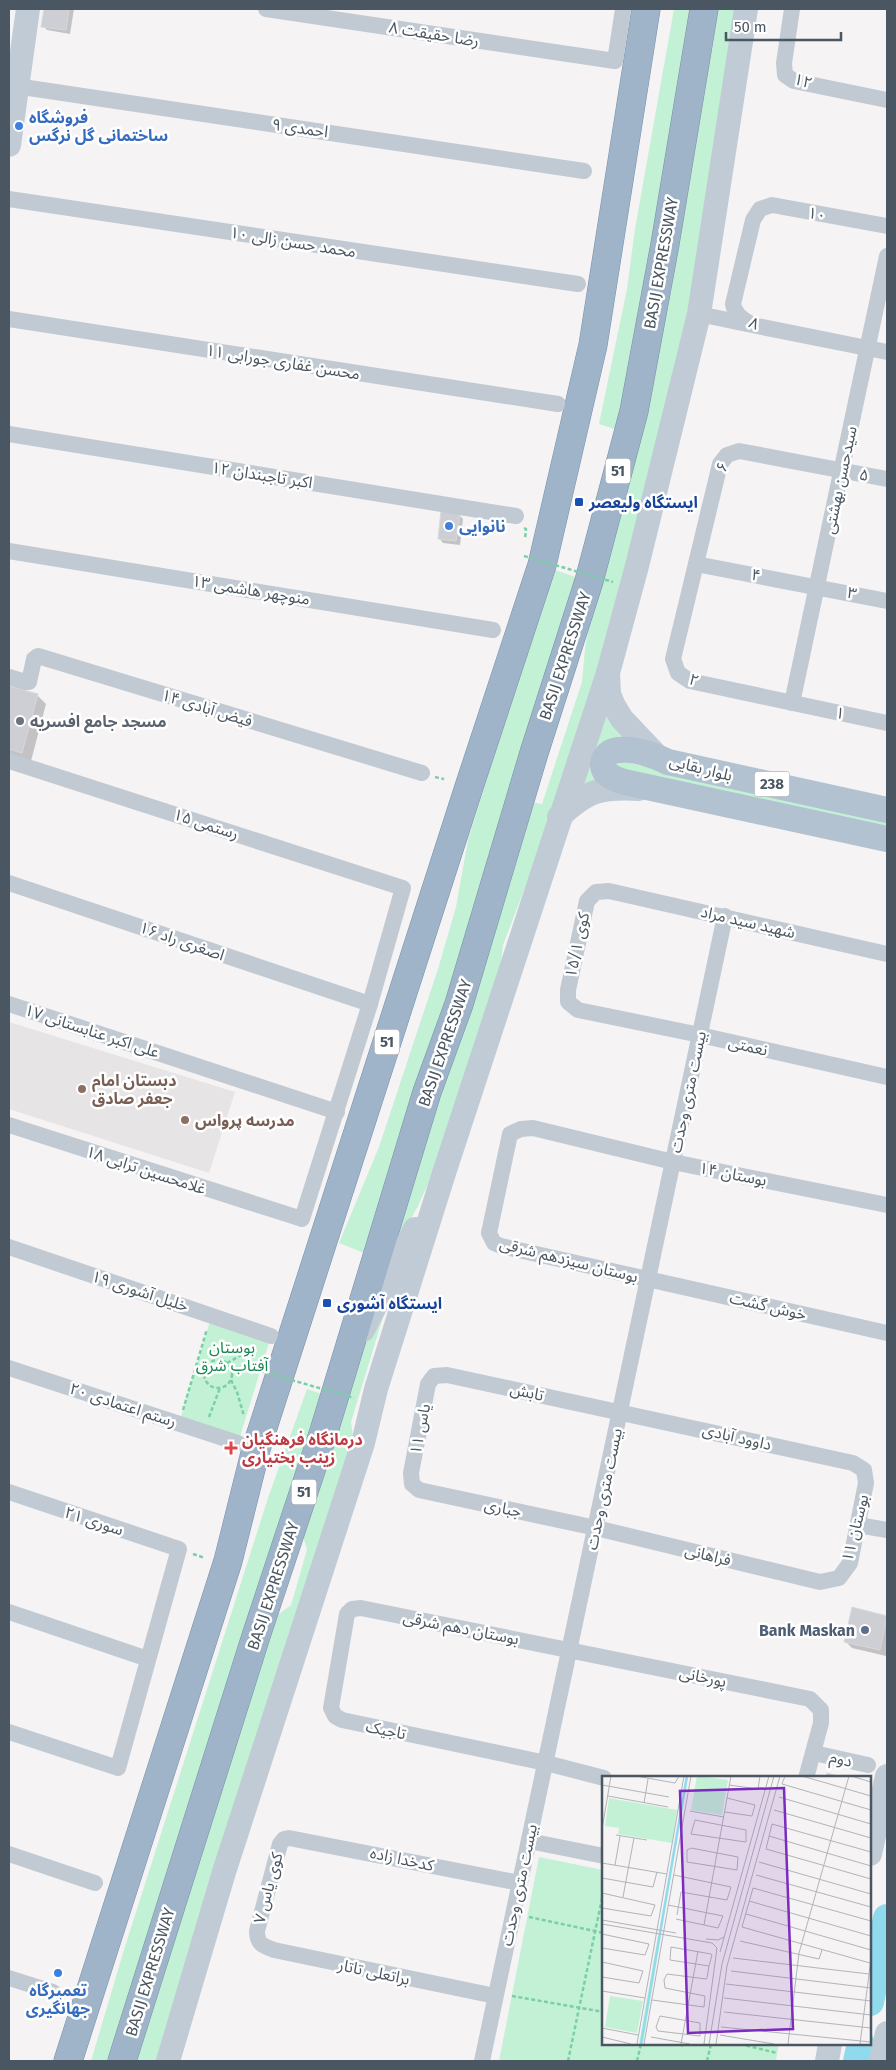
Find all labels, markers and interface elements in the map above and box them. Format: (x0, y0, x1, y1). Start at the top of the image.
scale bar (726, 10, 841, 42)
street label: رضا حقیقت ۸ (388, 18, 480, 50)
text: 50 m (734, 18, 767, 36)
street label: ۱۲ (791, 69, 815, 93)
place label: فروشگاه ساختمانی گل نرگس (29, 108, 168, 145)
street label: احمدی ۹ (271, 115, 329, 141)
marker: فروشگاه ساختمانی گل نرگس (13, 120, 25, 132)
street label: BASIJ EXPRESSWAY (640, 195, 682, 330)
street label: ۱۰ (806, 203, 828, 225)
street label: محمد حسن زالی ۱۰ (229, 223, 357, 261)
street label: ۸ (746, 312, 762, 334)
street label: محسن غفاری جورابی ۱۱ (205, 340, 361, 384)
street label: سیدحسن بهشتی (819, 424, 861, 536)
street label: اکبر تاجبندان ۱۲ (210, 458, 314, 492)
road number: 51 (606, 458, 630, 484)
street label: ۶ (711, 459, 733, 475)
street label: ۵ (858, 465, 870, 485)
place label: ایستگاه ولیعصر (588, 493, 698, 512)
marker: ایستگاه ولیعصر (573, 496, 585, 508)
place label: نانوایی (459, 517, 506, 536)
marker: نانوایی (443, 520, 455, 532)
street label: ۴ (750, 565, 762, 585)
street label: منوچهر هاشمی ۱۳ (190, 571, 312, 610)
street label: ۳ (846, 583, 858, 603)
street label: BASIJ EXPRESSWAY (535, 589, 595, 722)
street label: ۲ (686, 670, 702, 690)
street label: فیض آبادی ۱۴ (159, 685, 255, 731)
street label: ۱ (834, 703, 846, 723)
place label: مسجد جامع افسریه (30, 712, 167, 734)
marker: مسجد جامع افسریه (14, 715, 26, 727)
street label: بلوار بقایی (668, 751, 734, 785)
road number: 238 (754, 772, 790, 796)
street label: رستمی ۱۵ (171, 805, 241, 843)
street label: شهید سید مراد (699, 902, 797, 942)
street label: کوی ۱۵/۱ (561, 910, 593, 979)
street label: اصغری راد ۱۶ (137, 918, 227, 964)
street label: BASIJ EXPRESSWAY (414, 977, 476, 1109)
street label: علی اکبر عنابستانی ۱۷ (22, 1000, 162, 1062)
road number: 51 (374, 1030, 400, 1054)
street label: بیست متری وحدت (666, 1030, 710, 1154)
street label: نعمتی (727, 1032, 769, 1060)
place label: دبستان امام جعفر صادق (92, 1071, 176, 1108)
marker: دبستان امام جعفر صادق (76, 1083, 88, 1095)
place label: مدرسه پرواس (195, 1111, 295, 1130)
marker: مدرسه پرواس (179, 1114, 191, 1126)
street label: غلامحسین ترابی ۱۸ (84, 1142, 208, 1198)
street label: بوستان ۱۴ (698, 1158, 768, 1190)
street label: بوستان سیزدهم شرقی (497, 1234, 640, 1289)
street label: خلیل آشوری ۱۹ (89, 1266, 191, 1316)
street label: خوش گشت (728, 1288, 808, 1324)
place label: ایستگاه آشوری (337, 1293, 442, 1313)
marker: ایستگاه آشوری (321, 1297, 333, 1309)
park label: بوستان آفتاب شرق (196, 1338, 270, 1375)
street label: رستم اعتمادی ۲۰ (66, 1379, 179, 1434)
street label: تابش (508, 1379, 546, 1405)
street label: یاس ۱۱ (406, 1402, 434, 1456)
street label: داوود آبادی (701, 1420, 773, 1454)
street label: بیست متری وحدت (582, 1427, 626, 1551)
place label: درمانگاه فرهنگیان زینب بختیاری (242, 1430, 363, 1467)
marker: درمانگاه فرهنگیان زینب بختیاری (224, 1441, 238, 1455)
road number: 51 (292, 1480, 316, 1504)
street label: بوستان ۱۱ (837, 1492, 873, 1564)
street label: جباری (483, 1495, 523, 1521)
street label: سوری ۲۱ (62, 1503, 126, 1539)
street label: BASIJ EXPRESSWAY (243, 1519, 303, 1652)
street label: فراهانی (683, 1540, 733, 1570)
street label: بوستان دهم شرقی (401, 1607, 521, 1651)
place label: Bank Maskan (759, 1621, 855, 1640)
marker: Bank Maskan (859, 1624, 871, 1636)
street label: پورخانی (677, 1663, 728, 1692)
street label: تاجیک (364, 1717, 408, 1744)
street label: دوم (827, 1747, 854, 1774)
inset map (602, 1776, 871, 2045)
street label: بیست متری وحدت (497, 1823, 541, 1947)
street label: کدخدا زاده (368, 1843, 436, 1875)
street label: کوی یاس ۷ (249, 1850, 287, 1926)
street label: BASIJ EXPRESSWAY (121, 1905, 179, 2039)
street label: براتعلی تاتار (335, 1955, 412, 1989)
marker: تعمیرگاه جهانگیری (52, 1967, 64, 1979)
place label: تعمیرگاه جهانگیری (26, 1981, 90, 2018)

